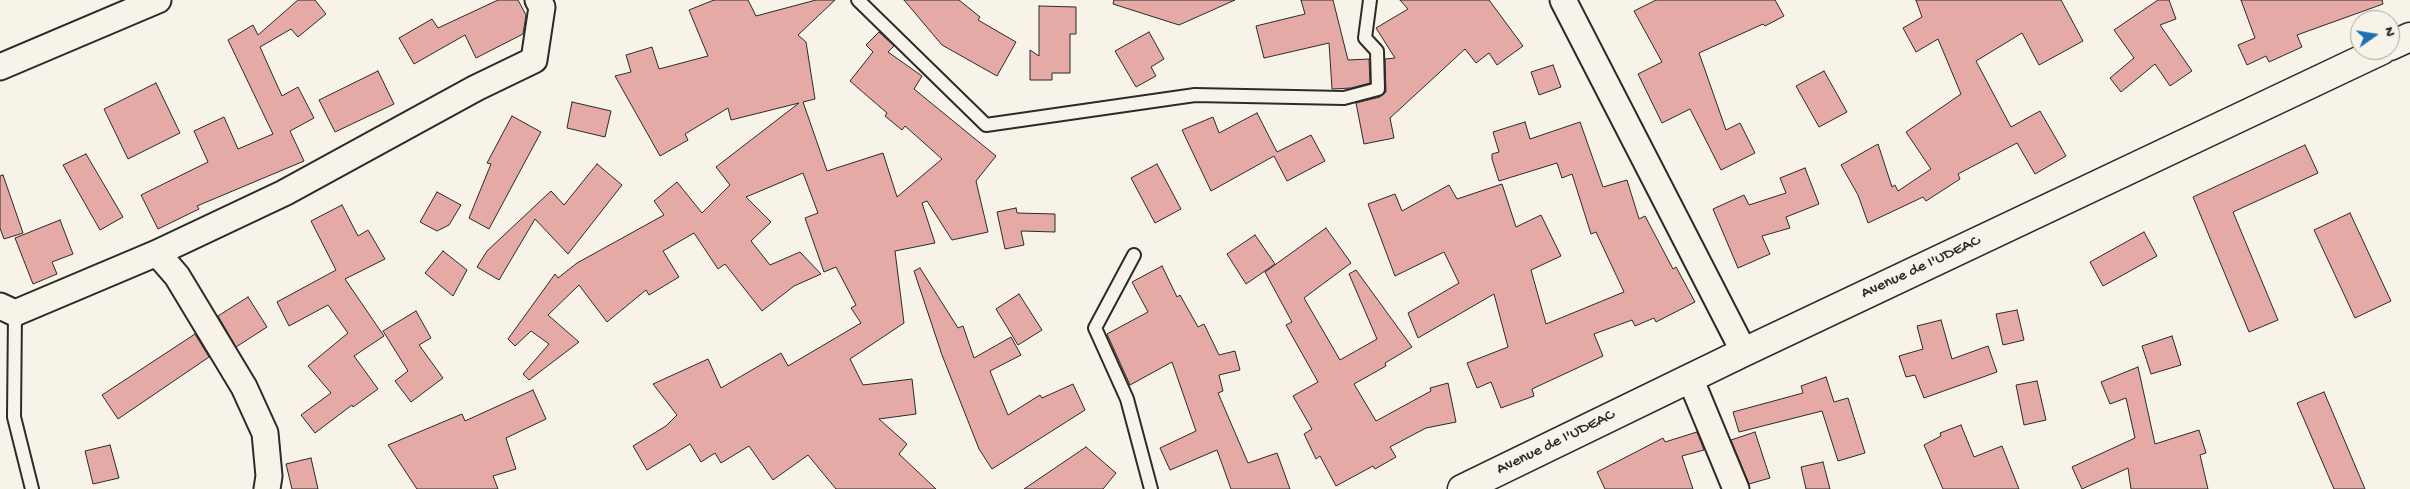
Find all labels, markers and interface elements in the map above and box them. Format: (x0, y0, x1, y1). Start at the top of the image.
north arrow (2350, 10, 2400, 60)
text: N (2380, 25, 2398, 38)
street label: Avenue de I'UDEAC (1858, 232, 1984, 304)
street label: Avenue de I'UDEAC (1494, 406, 1618, 480)

